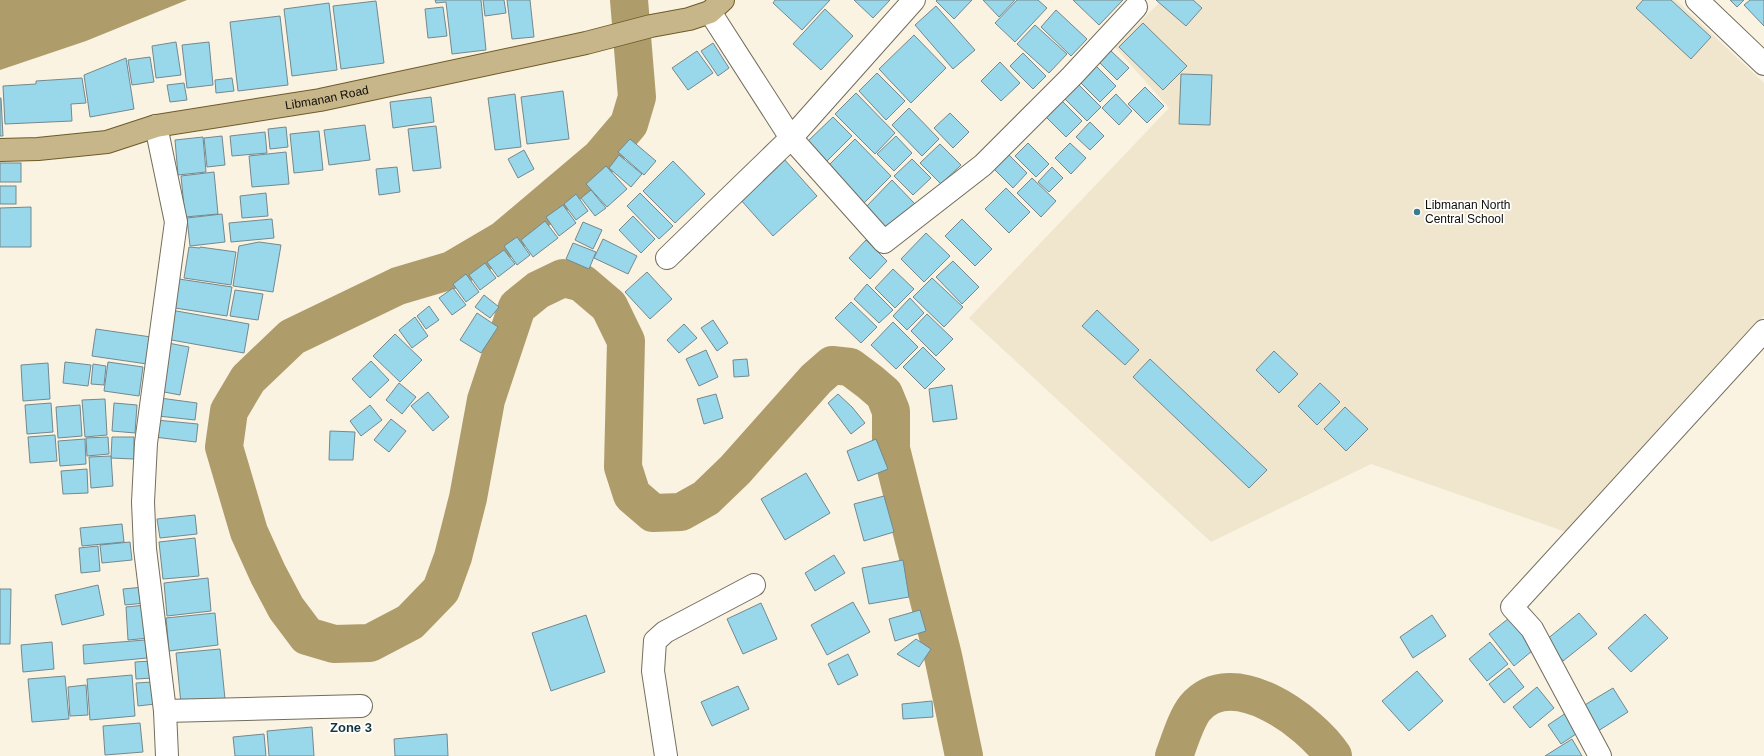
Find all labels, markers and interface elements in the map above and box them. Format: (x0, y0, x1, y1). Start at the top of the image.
street label: Libmanan Road (284, 83, 370, 112)
place label: Libmanan North Central School (1425, 198, 1510, 226)
marker: Libmanan North Central School (1412, 207, 1422, 217)
district label: Zone 3 (330, 720, 372, 735)

